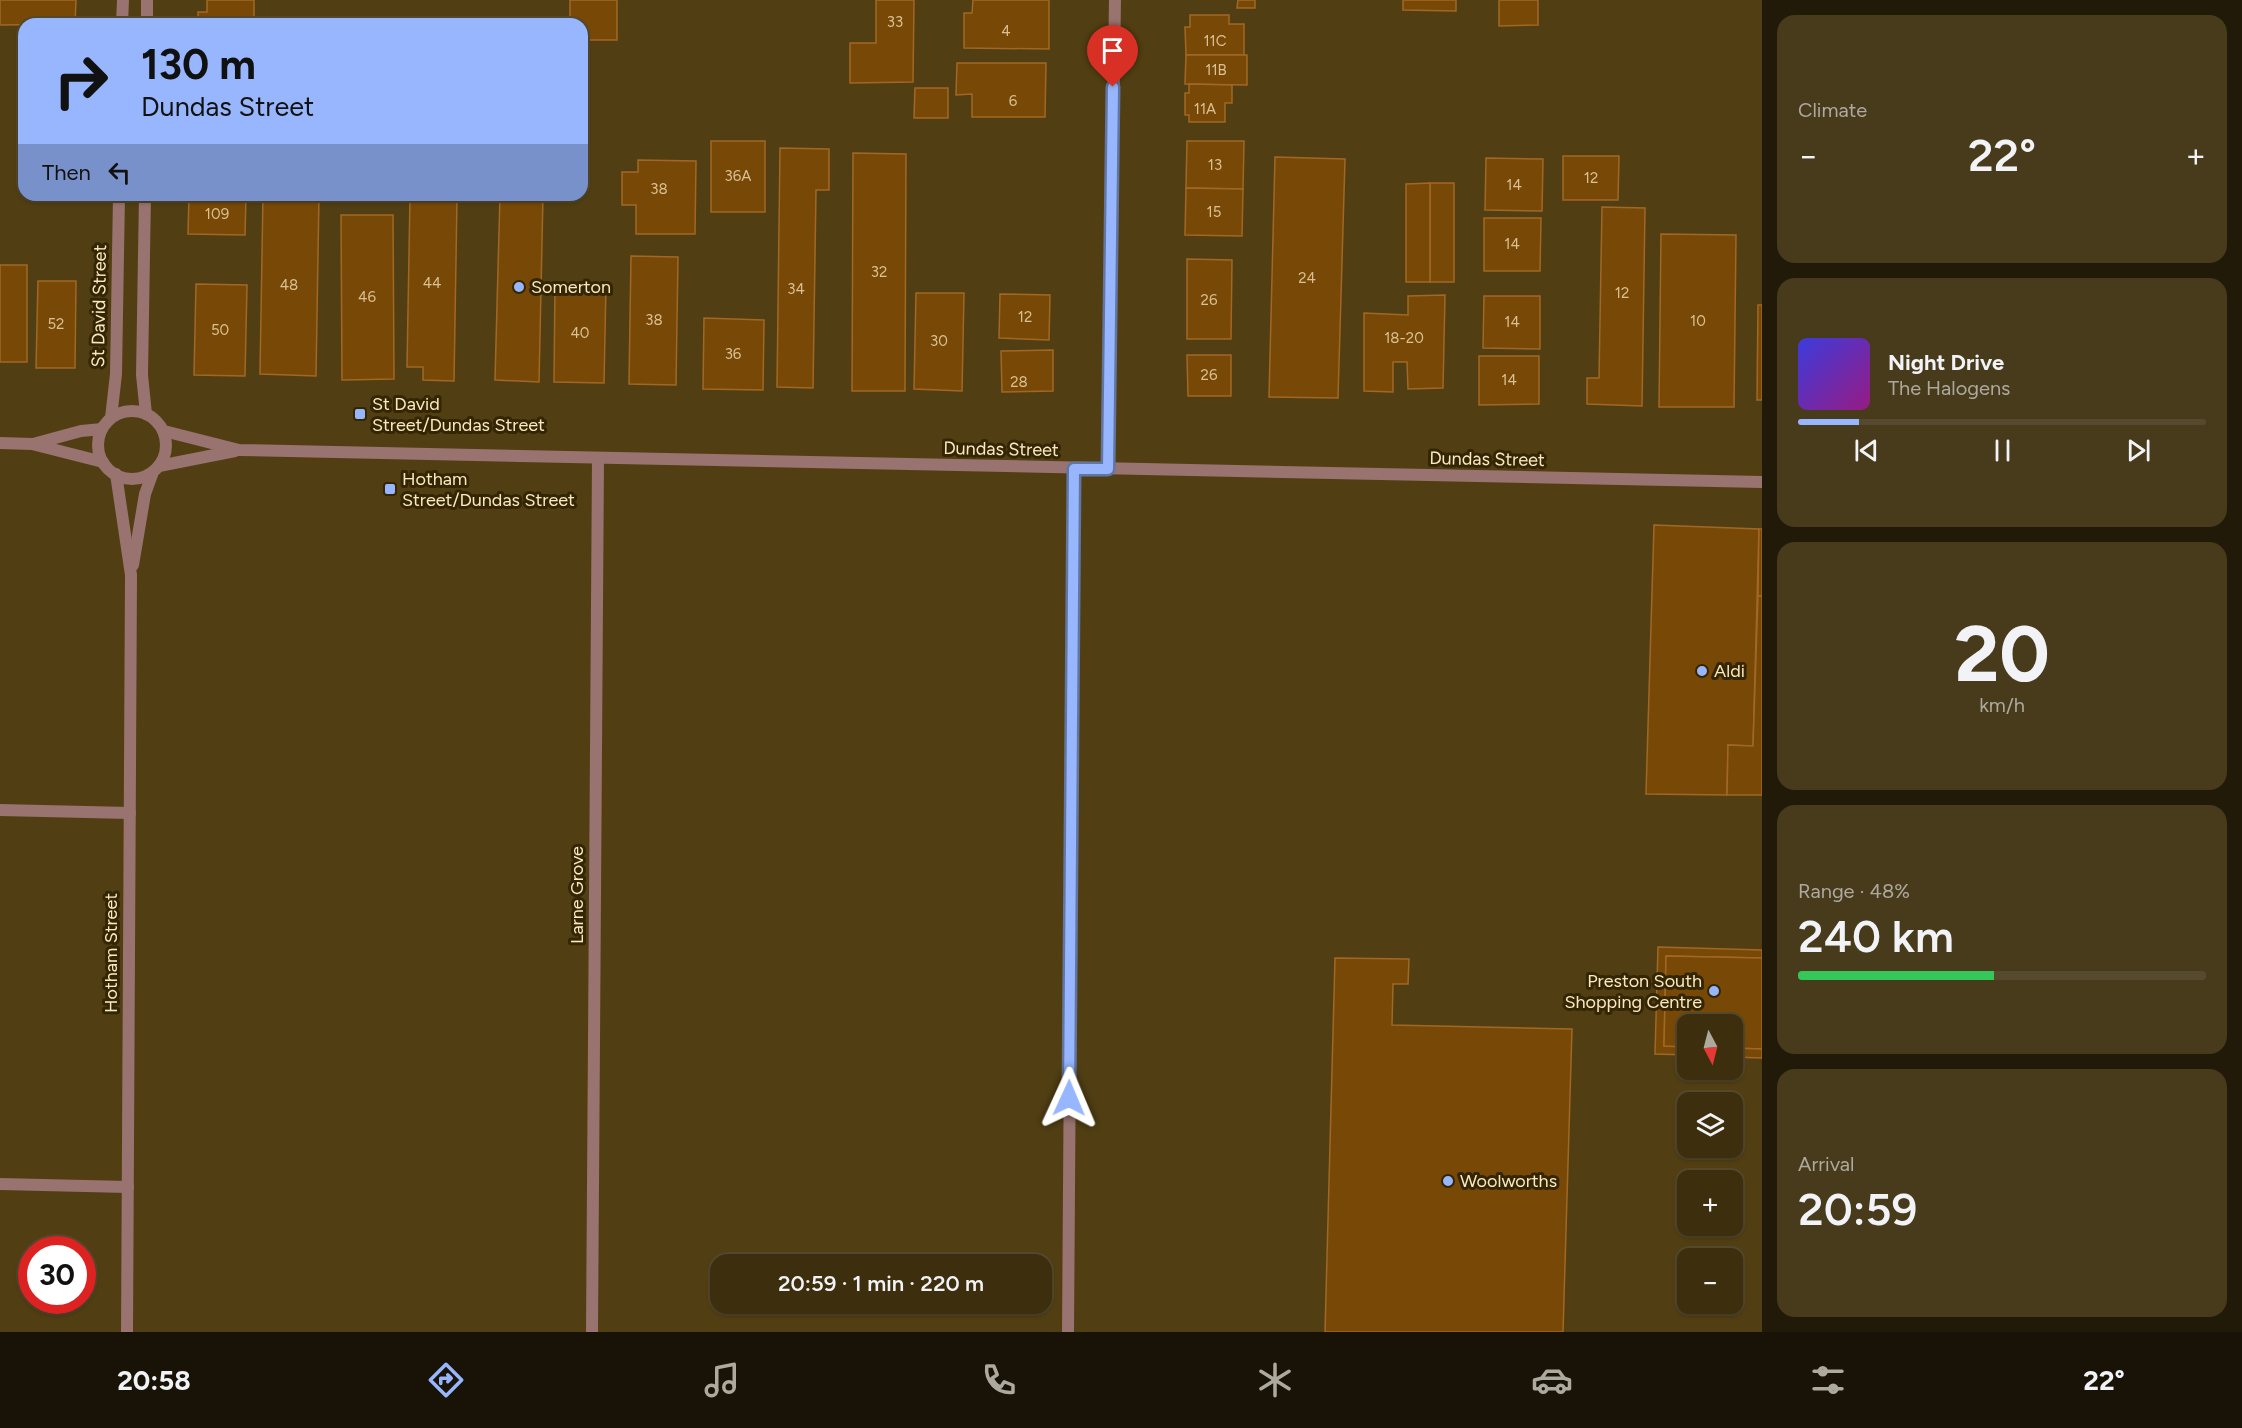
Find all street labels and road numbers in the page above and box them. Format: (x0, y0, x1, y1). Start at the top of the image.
street label: St David Street (87, 244, 111, 368)
street label: Dundas Street (943, 437, 1059, 461)
street label: Dundas Street (1429, 447, 1545, 471)
street label: Larne Grove (566, 846, 588, 944)
street label: Hotham Street (100, 893, 122, 1013)

